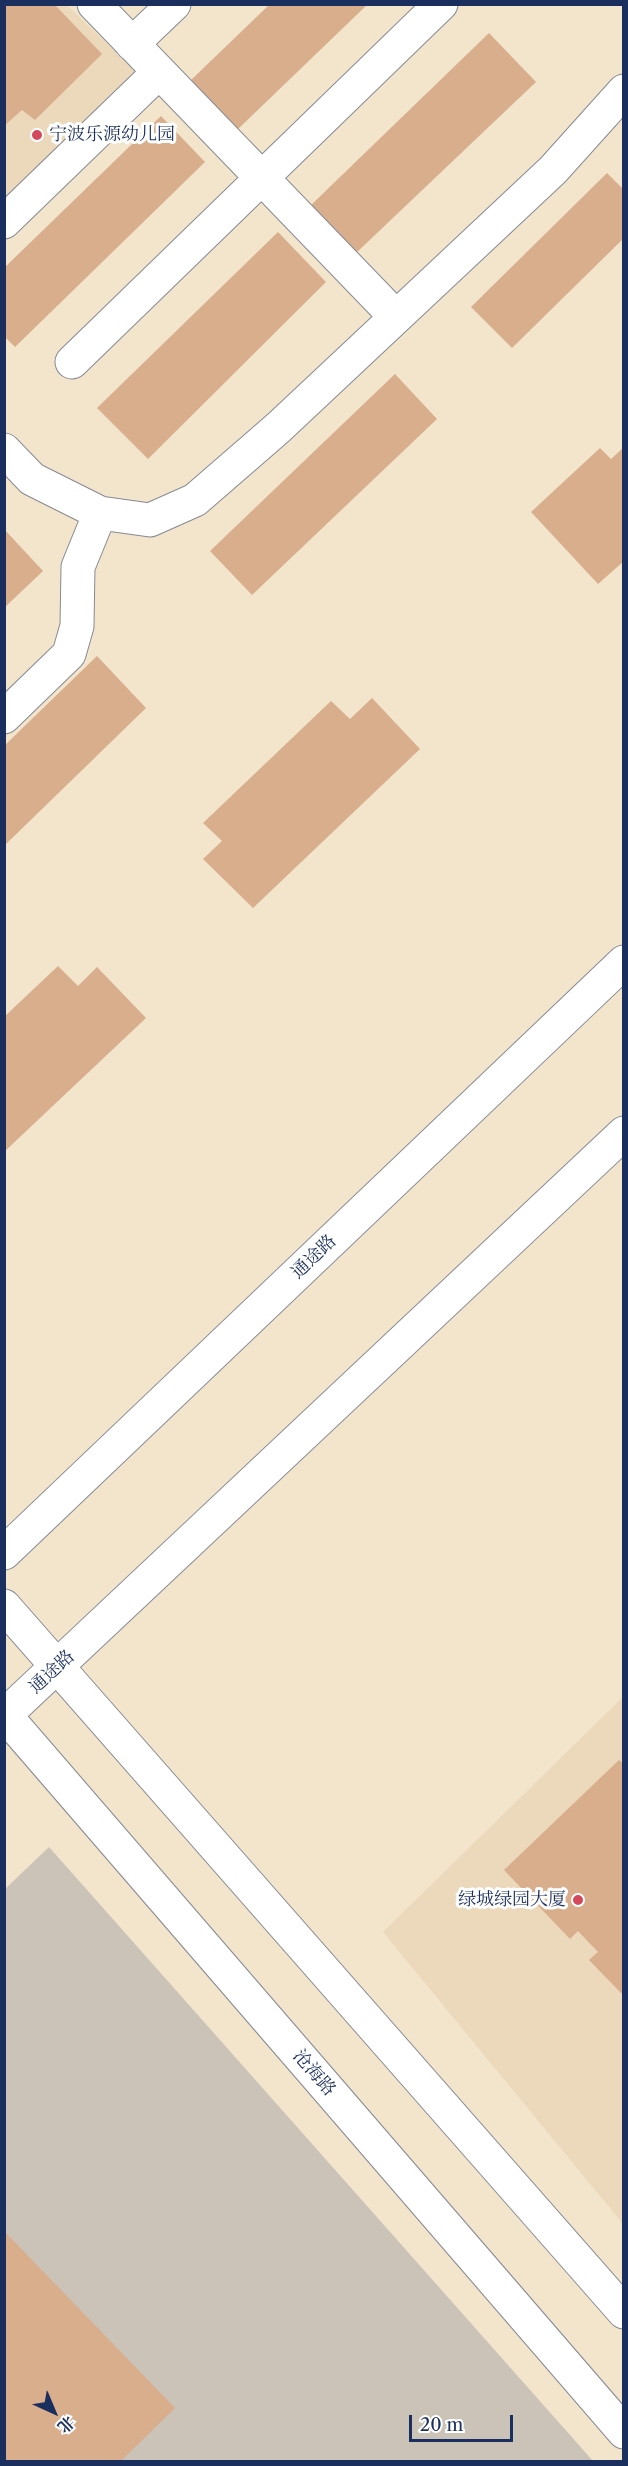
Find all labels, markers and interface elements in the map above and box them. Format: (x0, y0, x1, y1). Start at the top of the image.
place label: 宁波乐源幼儿园 (49, 124, 175, 146)
marker: 宁波乐源幼儿园 (30, 128, 44, 142)
street label: 通途路 (287, 1230, 341, 1284)
street label: 通途路 (25, 1646, 79, 1698)
place label: 绿城绿园大厦 (458, 1889, 566, 1911)
marker: 绿城绿园大厦 (571, 1893, 585, 1907)
street label: 沧海路 (288, 2046, 340, 2100)
north arrow (24, 2382, 84, 2442)
scale bar (412, 2403, 516, 2441)
text: 北 (54, 2412, 79, 2438)
text: 20 m (420, 2414, 463, 2436)

